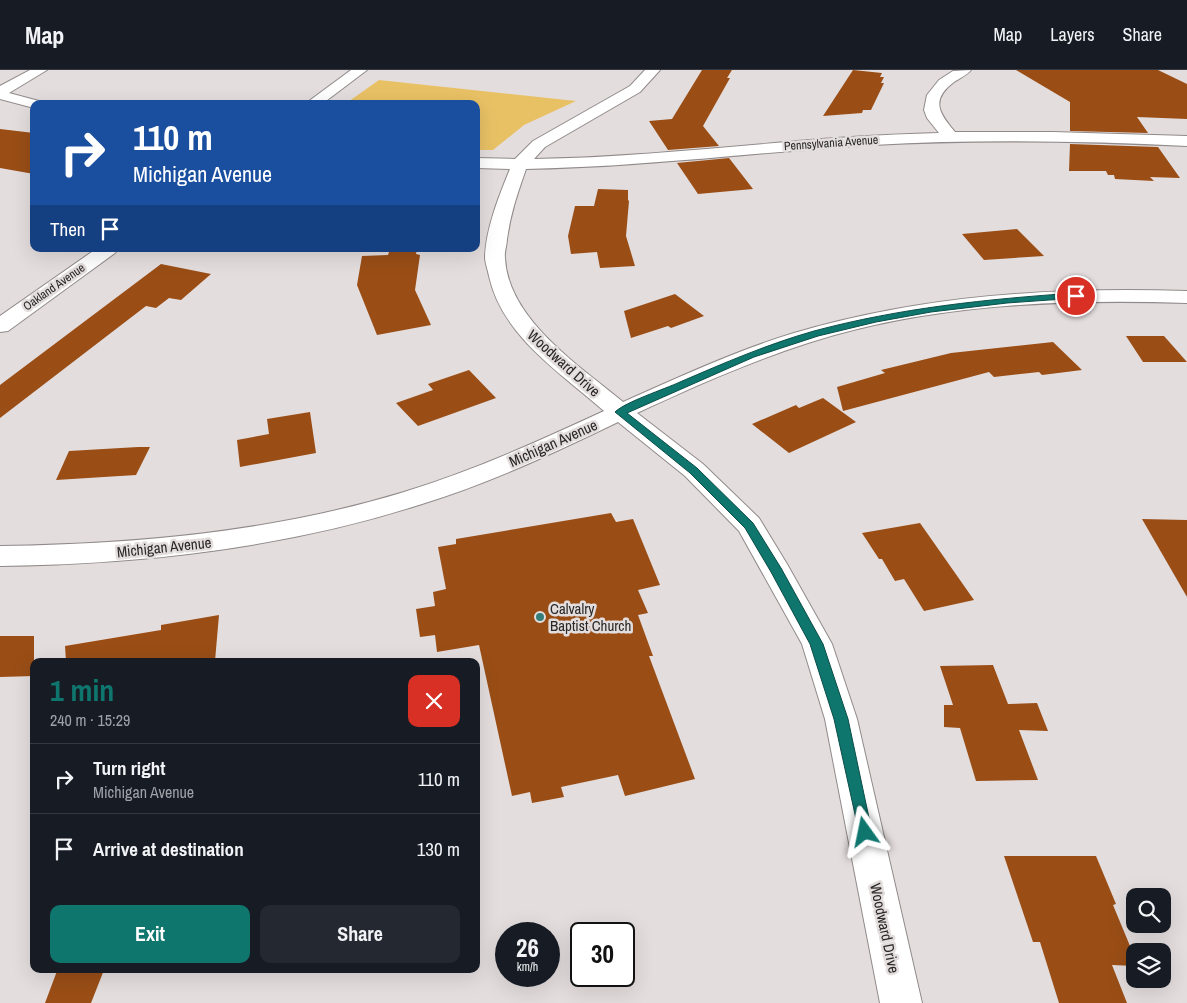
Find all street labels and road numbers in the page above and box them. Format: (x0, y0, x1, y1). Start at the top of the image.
street label: Pennsylvania Avenue (783, 132, 879, 154)
street label: Oakland Avenue (20, 260, 88, 314)
street label: Woodward Drive (523, 325, 605, 401)
street label: Michigan Avenue (505, 414, 601, 472)
street label: Michigan Avenue (116, 532, 212, 562)
street label: Woodward Drive (865, 881, 905, 975)

